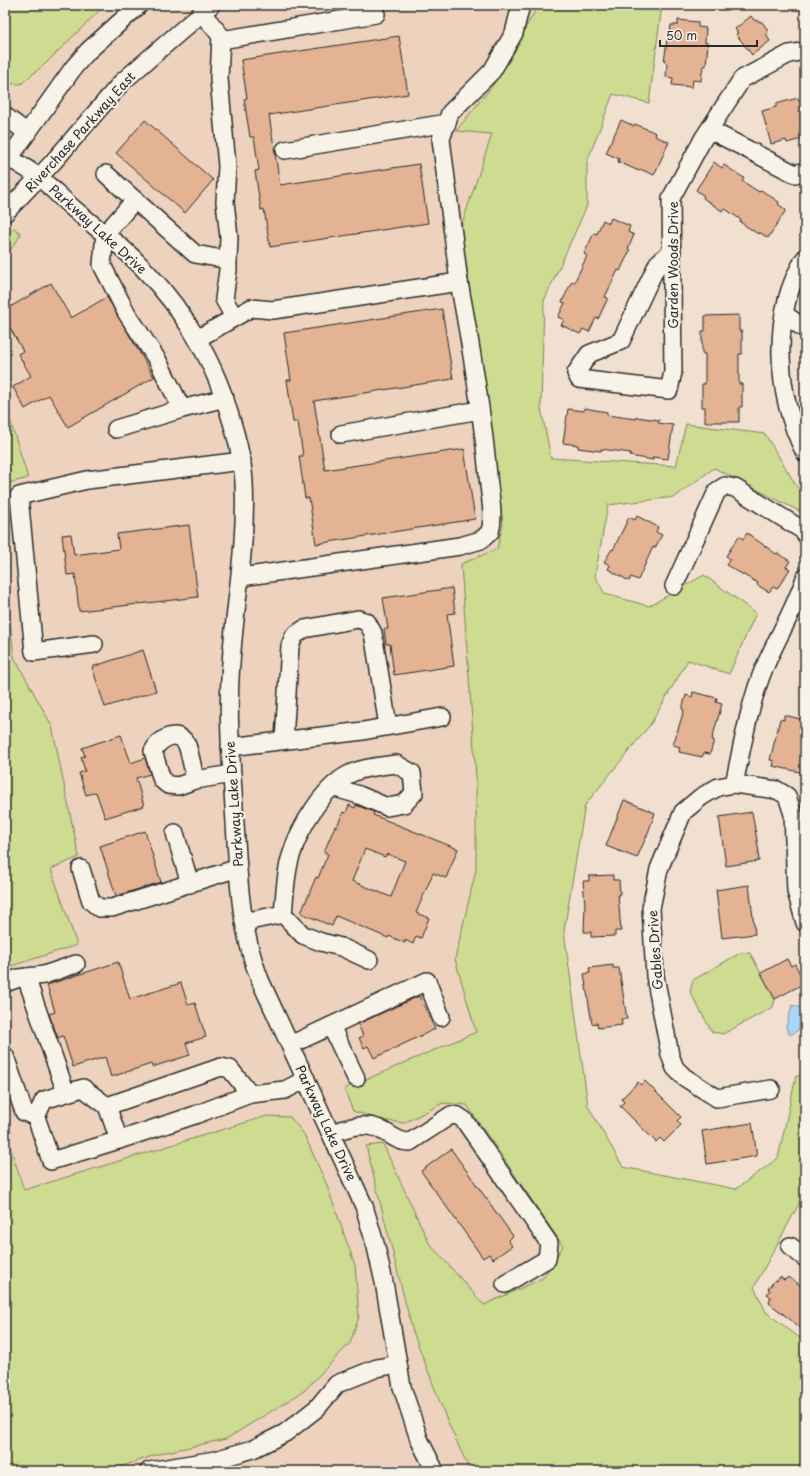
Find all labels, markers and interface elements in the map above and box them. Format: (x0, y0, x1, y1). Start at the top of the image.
scale bar (660, 22, 757, 48)
text: 50 m (666, 26, 697, 44)
street label: Riverchase Parkway East (20, 67, 139, 196)
street label: Parkway Lake Drive (45, 179, 151, 278)
street label: Garden Woods Drive (663, 201, 682, 329)
street label: Parkway Lake Drive (220, 741, 247, 867)
street label: Gables Drive (642, 909, 667, 991)
street label: Parkway Lake Drive (291, 1062, 362, 1184)

